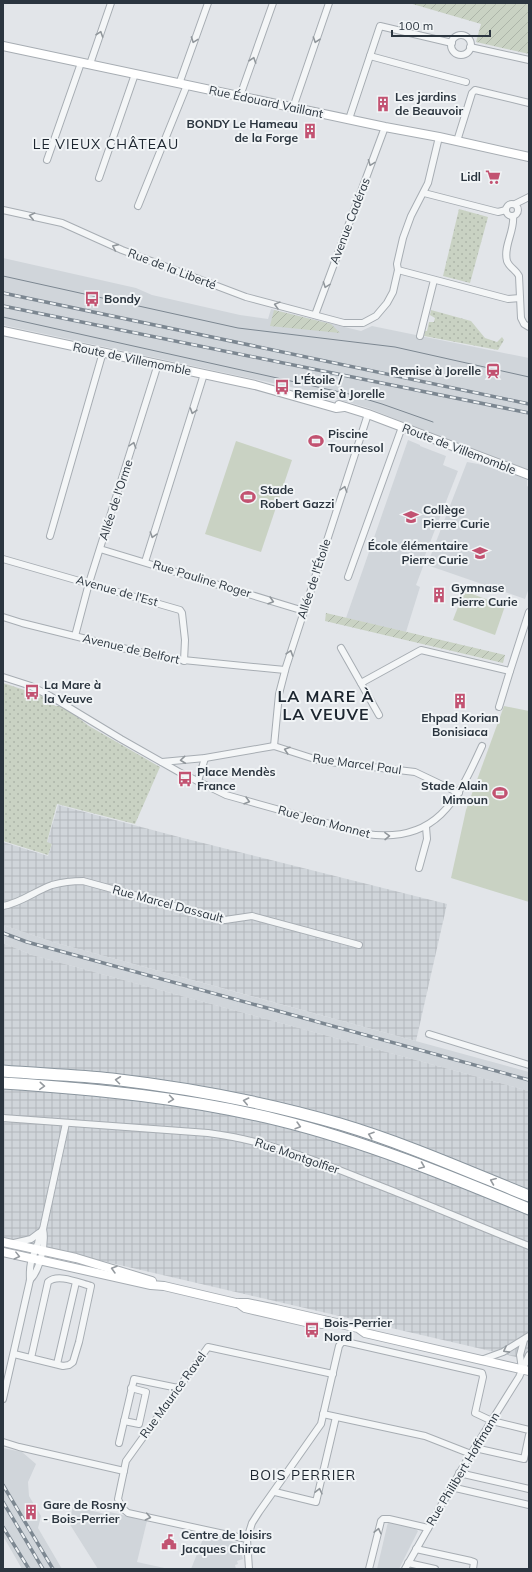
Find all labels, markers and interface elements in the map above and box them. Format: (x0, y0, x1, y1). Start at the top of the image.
scale bar (392, 12, 490, 38)
text: 100 m (398, 18, 433, 33)
one-way arrow (96, 30, 104, 37)
one-way arrow (191, 36, 199, 43)
one-way arrow (312, 36, 321, 43)
one-way arrow (248, 56, 257, 63)
street label: Rue Édouard Vaillant (208, 82, 325, 121)
place label: Les jardins de Beauvoir (395, 89, 463, 118)
building icon: Les jardins de Beauvoir (374, 95, 392, 113)
place label: BONDY Le Hameau de la Forge (187, 116, 298, 145)
building icon: BONDY Le Hameau de la Forge (301, 122, 319, 140)
district label: LE VIEUX CHÂTEAU (33, 135, 179, 153)
one-way arrow (368, 160, 376, 167)
supermarket icon: Lidl (484, 168, 502, 186)
place label: Lidl (461, 169, 481, 184)
street label: Avenue Cadéras (326, 175, 373, 266)
one-way arrow (28, 212, 35, 220)
one-way arrow (112, 244, 120, 252)
street label: Rue de la Liberté (126, 245, 218, 292)
one-way arrow (322, 281, 330, 288)
bus stop icon: Bondy (83, 290, 101, 308)
place label: Bondy (104, 291, 141, 306)
one-way arrow (274, 301, 281, 310)
street label: Route de Villemomble (72, 339, 193, 378)
station icon: Remise à Jorelle (484, 362, 502, 380)
place label: Remise à Jorelle (390, 363, 481, 378)
place label: L'Étoile / Remise à Jorelle (294, 372, 385, 401)
bus stop icon: L'Étoile / Remise à Jorelle (273, 378, 291, 396)
one-way arrow (189, 407, 197, 414)
street label: Route de Villemomble (400, 420, 518, 477)
place label: Piscine Tournesol (328, 426, 384, 455)
sports icon: Piscine Tournesol (307, 432, 325, 450)
one-way arrow (128, 442, 137, 449)
street label: Allée de l'Orme (95, 458, 136, 542)
place label: Stade Robert Gazzi (260, 482, 334, 511)
one-way arrow (339, 486, 347, 493)
sports icon: Stade Robert Gazzi (239, 488, 257, 506)
place label: Collège Pierre Curie (423, 502, 490, 531)
school or university icon: Collège Pierre Curie (402, 508, 420, 526)
one-way arrow (150, 531, 158, 538)
street label: Allée de l'Étoile (294, 537, 334, 621)
place label: École élémentaire Pierre Curie (368, 538, 468, 567)
school or university icon: École élémentaire Pierre Curie (471, 544, 489, 562)
street label: Rue Pauline Roger (151, 556, 254, 601)
street label: Avenue de l'Est (75, 572, 160, 609)
place label: Gymnase Pierre Curie (451, 580, 518, 609)
building icon: Gymnase Pierre Curie (430, 586, 448, 604)
one-way arrow (268, 596, 275, 605)
street label: Avenue de Belfort (81, 630, 181, 667)
one-way arrow (286, 650, 294, 657)
place label: La Mare à la Veuve (44, 677, 101, 706)
bus stop icon: La Mare à la Veuve (23, 683, 41, 701)
district label: LA MARE À LA VEUVE (277, 686, 375, 724)
building icon: Ehpad Korian Bonisiaca (451, 692, 469, 710)
place label: Ehpad Korian Bonisiaca (421, 710, 499, 739)
one-way arrow (283, 746, 290, 755)
street label: Rue Marcel Paul (312, 750, 402, 777)
one-way arrow (180, 755, 186, 764)
place label: Place Mendès France (197, 764, 276, 793)
bus stop icon: Place Mendès France (176, 770, 194, 788)
place label: Stade Alain Mimoun (421, 778, 488, 807)
sports icon: Stade Alain Mimoun (491, 784, 509, 802)
one-way arrow (244, 796, 251, 805)
street label: Rue Jean Monnet (276, 802, 372, 841)
one-way arrow (384, 832, 390, 840)
street label: Rue Marcel Dassault (111, 881, 225, 926)
one-way arrow (115, 1076, 121, 1085)
one-way arrow (39, 1081, 45, 1090)
one-way arrow (168, 1094, 174, 1103)
one-way arrow (243, 1097, 249, 1105)
one-way arrow (295, 1121, 302, 1130)
one-way arrow (368, 1131, 375, 1140)
street label: Rue Montgolfier (253, 1134, 342, 1177)
one-way arrow (417, 1161, 425, 1169)
one-way arrow (489, 1178, 497, 1186)
one-way arrow (14, 1251, 20, 1259)
one-way arrow (111, 1265, 118, 1274)
place label: Bois-Perrier Nord (324, 1315, 392, 1344)
bus stop icon: Bois-Perrier Nord (303, 1321, 321, 1339)
one-way arrow (503, 1346, 510, 1353)
street label: Rue Maurice Ravel (136, 1349, 209, 1441)
street label: Rue Philibert Hoffmann (423, 1409, 502, 1528)
district label: BOIS PERRIER (250, 1466, 356, 1484)
one-way arrow (314, 1488, 322, 1495)
place label: Gare de Rosny - Bois-Perrier (43, 1497, 127, 1526)
building icon: Gare de Rosny - Bois-Perrier (22, 1503, 40, 1521)
one-way arrow (145, 1513, 151, 1521)
place label: Centre de loisirs Jacques Chirac (181, 1527, 272, 1556)
one-way arrow (373, 1528, 381, 1534)
public building icon: Centre de loisirs Jacques Chirac (160, 1533, 178, 1551)

